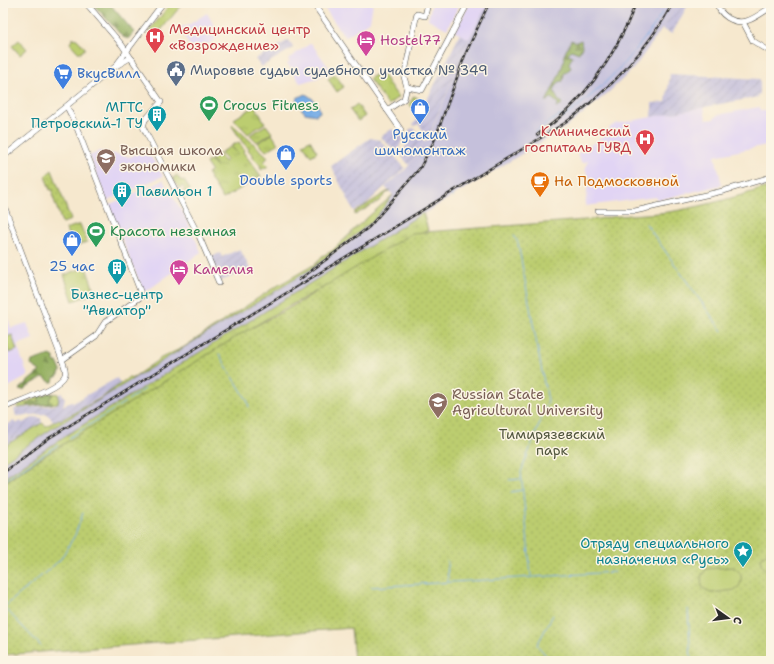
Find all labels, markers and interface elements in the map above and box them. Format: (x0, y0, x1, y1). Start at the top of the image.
place label: Медицинский центр «Возрождение» (169, 20, 311, 54)
hospital icon: Медицинский центр «Возрождение» (144, 26, 166, 54)
hotel icon: Hostel77 (355, 29, 377, 57)
place label: Hostel77 (380, 31, 441, 49)
public building icon: Мировые судьи судебного участка № 349 (165, 59, 187, 87)
place label: Мировые судьи судебного участка № 349 (190, 61, 488, 79)
supermarket icon: ВкусВилл (52, 62, 74, 90)
place label: ВкусВилл (77, 64, 140, 82)
sports icon: Crocus Fitness (198, 94, 220, 122)
place label: Crocus Fitness (223, 96, 319, 114)
shop icon: Русский шиномонтаж (409, 97, 431, 125)
place label: МГТС Петровский-1 ТУ (31, 98, 143, 132)
building icon: МГТС Петровский-1 ТУ (146, 104, 168, 132)
place label: Клинический госпиталь ГУВД (524, 122, 631, 156)
place label: Русский шиномонтаж (374, 125, 466, 159)
hospital icon: Клинический госпиталь ГУВД (634, 128, 656, 156)
place label: Высшая школа экономики (120, 141, 223, 175)
shop icon: Double sports (275, 143, 297, 171)
school or university icon: Высшая школа экономики (95, 147, 117, 175)
cafe icon: На Подмосковной (529, 170, 551, 198)
place label: Double sports (240, 171, 332, 189)
place label: На Подмосковной (554, 172, 679, 190)
building icon: Павильон 1 (111, 180, 133, 208)
place label: Павильон 1 (136, 182, 213, 200)
sports icon: Красота неземная (85, 220, 107, 248)
place label: Красота неземная (110, 222, 237, 240)
shop icon: 25 час (61, 229, 83, 257)
place label: 25 час (49, 257, 95, 275)
building icon: Бизнес-центр "Авиатор" (106, 257, 128, 285)
hotel icon: Камелия (168, 258, 190, 286)
place label: Камелия (193, 260, 254, 278)
place label: Бизнес-центр "Авиатор" (70, 285, 164, 319)
place label: Russian State Agricultural University (452, 385, 603, 419)
school or university icon: Russian State Agricultural University (427, 391, 449, 419)
park label: Тимирязевский парк (499, 425, 605, 459)
place label: Отряду специального назначения «Русь» (580, 534, 729, 568)
place icon: Отряду специального назначения «Русь» (732, 540, 754, 568)
north arrow (708, 598, 748, 638)
text: С (729, 615, 745, 626)

